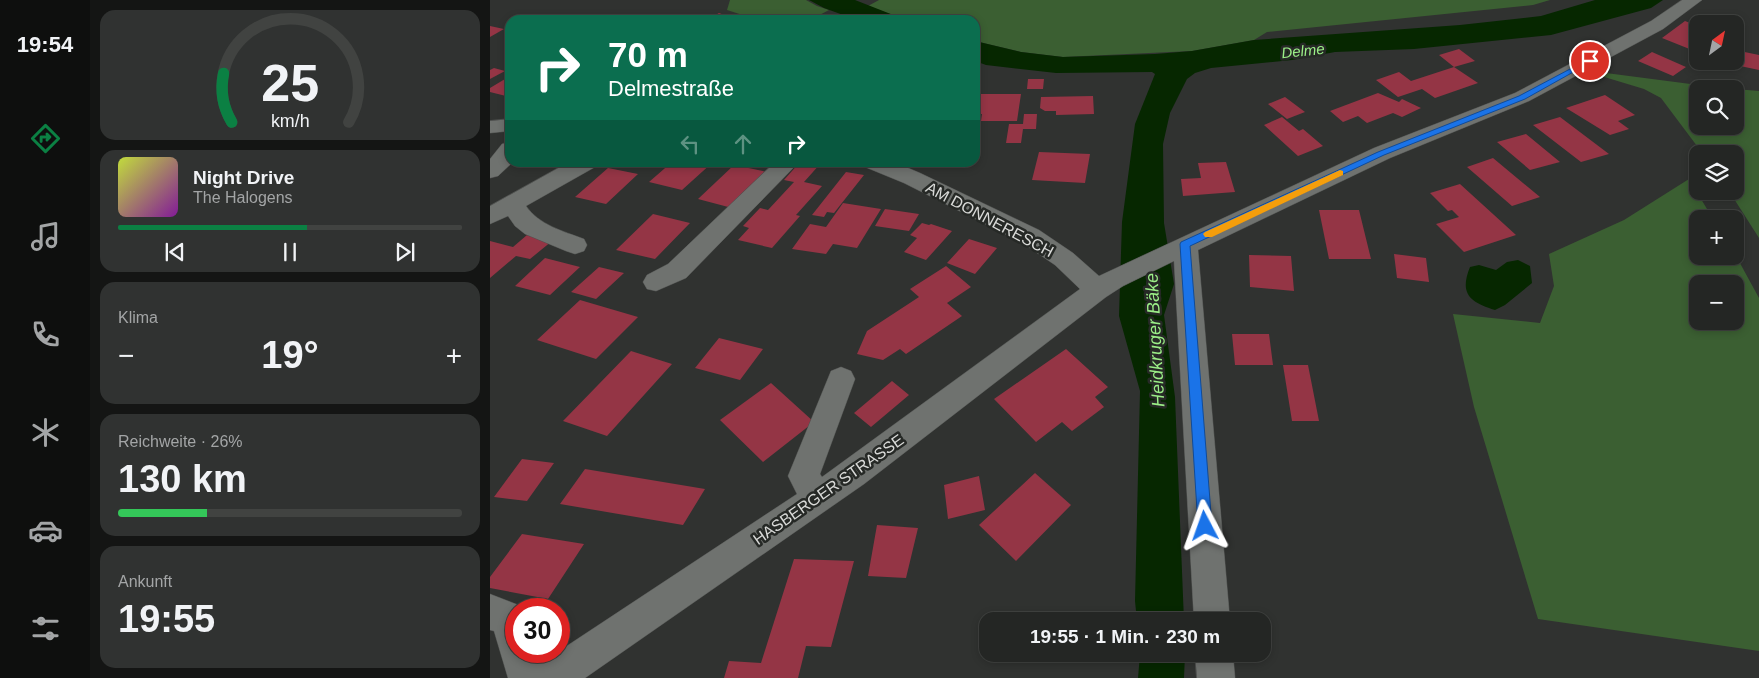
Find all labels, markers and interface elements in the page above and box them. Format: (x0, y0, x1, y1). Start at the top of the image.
north arrow (1689, 15, 1744, 70)
map controls (1689, 15, 1744, 330)
text: 19:54 (17, 32, 73, 57)
icon: right (525, 35, 590, 100)
text: 70 m (608, 35, 688, 74)
water label: Delme (1280, 40, 1325, 61)
pin (1569, 40, 1611, 82)
icon: arrive (1576, 47, 1604, 75)
text: 25 (261, 54, 319, 112)
text: Delmestraße (608, 76, 734, 101)
button: search (1689, 80, 1744, 135)
text: km/h (271, 111, 309, 131)
icon: directions (28, 121, 63, 156)
icon: left (676, 130, 704, 158)
icon: ahead (729, 130, 757, 158)
icon: right (782, 130, 810, 158)
button: layers (1689, 145, 1744, 200)
text: Night Drive (193, 167, 294, 188)
street label: AM DONNERESCH (923, 179, 1057, 260)
text: The Halogens (193, 189, 293, 206)
button: + (1689, 210, 1744, 265)
icon: music (28, 219, 63, 254)
icon: previous (161, 238, 189, 266)
icon: pause (276, 238, 304, 266)
icon: next (391, 238, 419, 266)
water label: Heidkruger Bäke (1142, 273, 1168, 407)
button: − (1689, 275, 1744, 330)
text: Klima (118, 309, 158, 326)
icon: phone (28, 317, 63, 352)
text: 19° (261, 334, 319, 376)
text: − (118, 340, 134, 371)
text: + (446, 340, 462, 371)
icon: climate (28, 415, 63, 450)
street label: HASBERGER STRASSE (750, 431, 907, 548)
text: Reichweite · 26% (118, 433, 243, 450)
text: 130 km (118, 458, 247, 500)
position arrow (1178, 499, 1230, 551)
icon: car (28, 513, 63, 548)
text: Ankunft (118, 573, 172, 590)
text: 19:55 (118, 598, 215, 640)
speed limit sign: 30 (505, 598, 570, 663)
icon: filters (28, 611, 63, 646)
text: 19:55 · 1 Min. · 230 m (1030, 626, 1220, 647)

